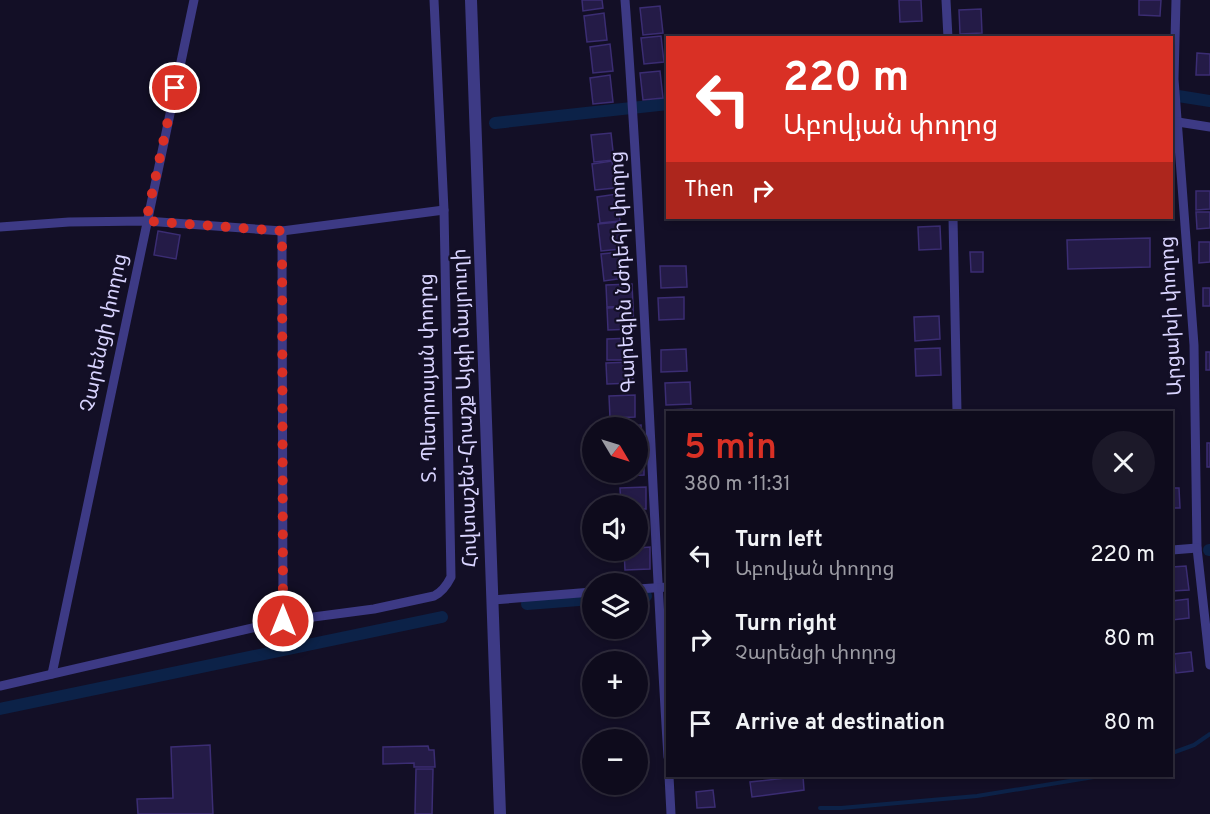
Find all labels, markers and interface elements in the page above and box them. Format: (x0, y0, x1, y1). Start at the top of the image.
text: 220 m (783, 53, 909, 106)
icon: left (684, 60, 762, 138)
pin (149, 62, 200, 113)
icon: arrive (158, 71, 191, 104)
text: Աբովյան փողոց (783, 110, 998, 144)
street label: Գարեգին Նժդեհի փողոց (605, 150, 643, 394)
icon: right (746, 174, 779, 207)
text: Then (684, 177, 734, 204)
street label: Արցախի փողոց (1155, 235, 1189, 397)
street label: Հովտաշեն-Հրաշք Այգի մայրուղի (447, 248, 485, 568)
street label: Չարենցի փողոց (75, 251, 135, 415)
street label: Տ. Պետրոսյան փողոց (414, 273, 444, 483)
north arrow (582, 417, 648, 483)
map controls (582, 417, 648, 795)
text: 5 min (684, 426, 777, 472)
button: close (1092, 431, 1155, 494)
text: 380 m · 11:31 (684, 472, 791, 498)
button: sound (582, 495, 648, 561)
text: Turn left (735, 527, 823, 554)
icon: left (684, 539, 717, 572)
text: 220 m (1090, 542, 1155, 569)
text: Աբովյան փողոց (735, 557, 894, 583)
button: layers (582, 573, 648, 639)
position arrow (251, 589, 315, 653)
text: Turn right (735, 611, 837, 638)
icon: right (684, 623, 717, 656)
text: 80 m (1104, 626, 1155, 653)
text: Չարենցի փողոց (735, 641, 897, 667)
button: + (582, 651, 648, 717)
icon: arrive (684, 707, 717, 740)
text: Arrive at destination (735, 710, 945, 737)
text: 80 m (1104, 710, 1155, 737)
button: − (582, 729, 648, 795)

